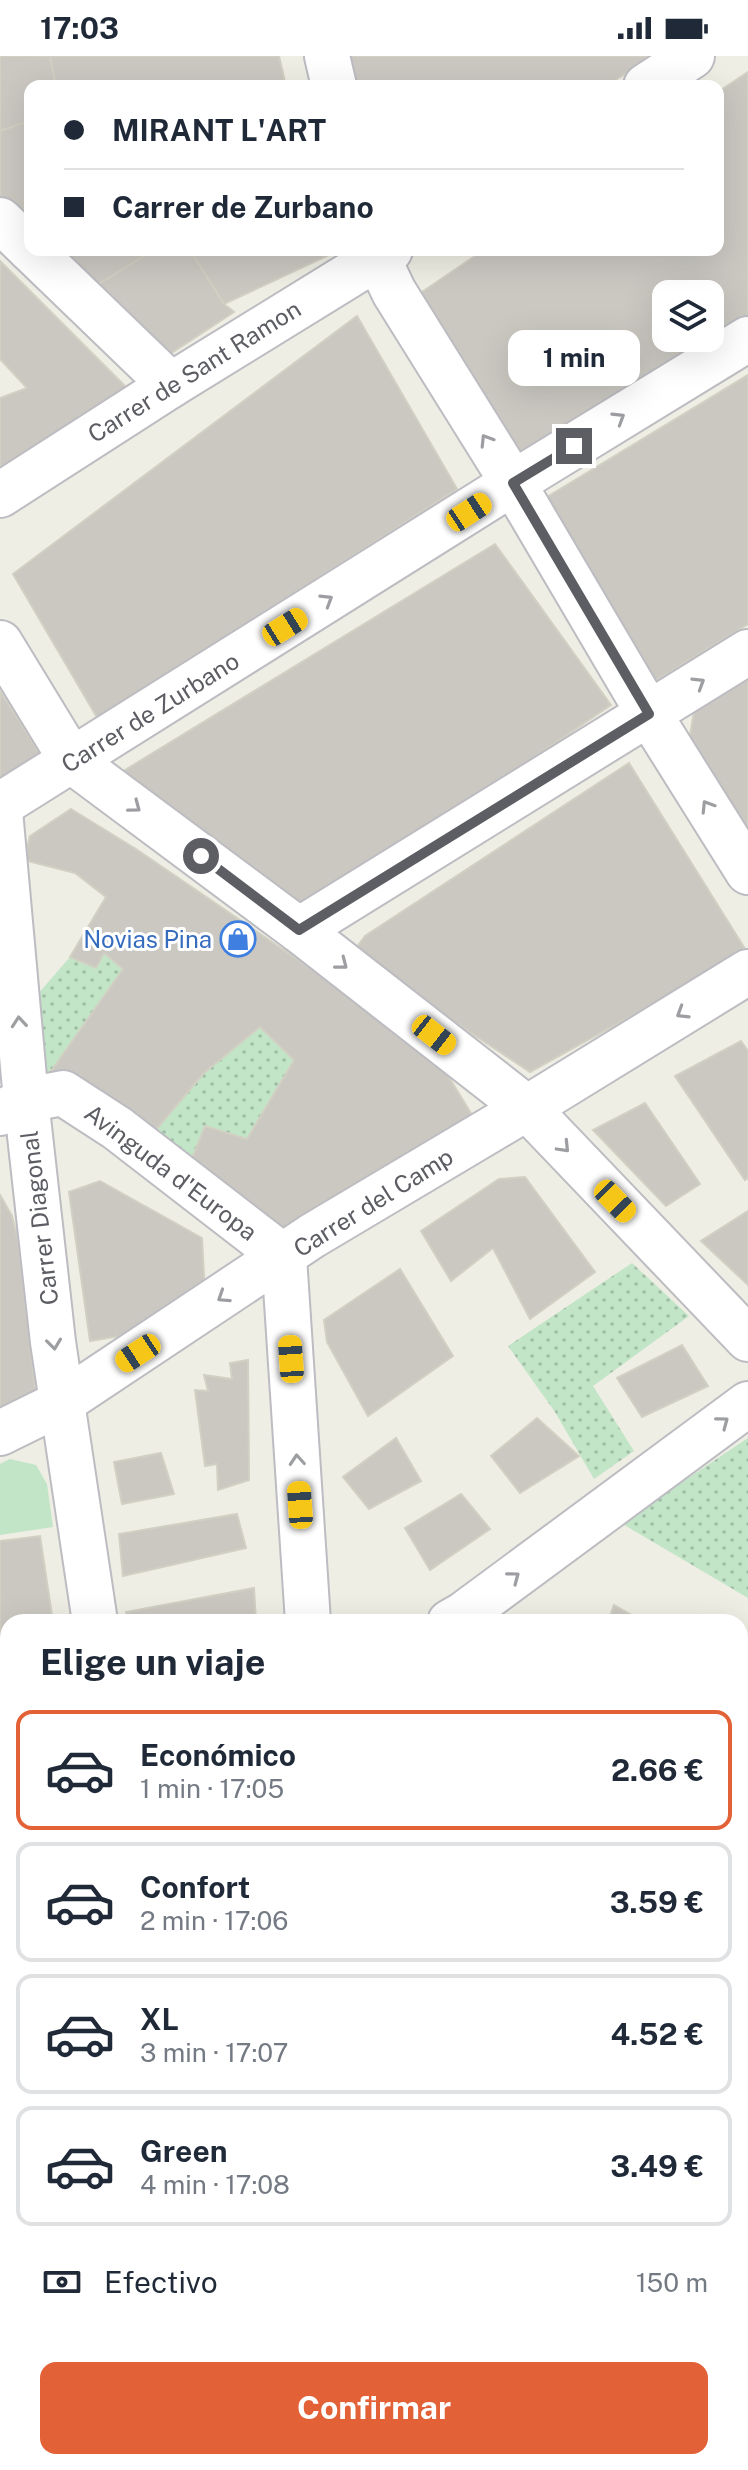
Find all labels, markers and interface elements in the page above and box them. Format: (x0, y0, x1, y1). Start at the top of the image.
text: 17:03 (40, 10, 119, 46)
text: MIRANT L'ART (112, 112, 326, 148)
text: Carrer de Zurbano (112, 189, 374, 225)
map controls (652, 280, 724, 352)
button: layers (652, 280, 724, 352)
street label: Carrer de Sant Ramon (82, 294, 306, 448)
callout: 1 min (508, 330, 640, 386)
text: 1 min (543, 342, 605, 373)
one-way arrow (610, 413, 625, 428)
route end (556, 428, 592, 464)
one-way arrow (480, 434, 495, 449)
car (442, 489, 496, 535)
one-way arrow (318, 595, 333, 610)
car (258, 604, 312, 650)
street label: Carrer de Zurbano (56, 646, 244, 778)
one-way arrow (690, 677, 704, 692)
one-way arrow (126, 797, 141, 811)
one-way arrow (701, 800, 716, 815)
route start (183, 838, 219, 874)
shop icon: Novias Pina (219, 920, 257, 958)
place label: Novias Pina (83, 925, 212, 953)
one-way arrow (333, 954, 348, 968)
one-way arrow (676, 1003, 691, 1018)
car (408, 1011, 460, 1059)
one-way arrow (10, 1015, 27, 1028)
street label: Avinguda d'Europa (79, 1098, 263, 1246)
street label: Carrer Diagonal (14, 1129, 64, 1307)
one-way arrow (554, 1138, 569, 1152)
street label: Carrer del Camp (288, 1142, 458, 1262)
car (590, 1175, 640, 1227)
one-way arrow (217, 1287, 231, 1302)
car (111, 1330, 165, 1376)
car (277, 1334, 305, 1384)
one-way arrow (45, 1337, 62, 1351)
one-way arrow (714, 1418, 729, 1432)
one-way arrow (289, 1453, 306, 1466)
car (286, 1480, 314, 1530)
one-way arrow (505, 1572, 520, 1587)
text: Elige un viaje (40, 1641, 265, 1683)
icon: car (44, 1734, 116, 1806)
text: Económico (140, 1737, 296, 1773)
text: 2.66 € (611, 1752, 704, 1788)
text: 1 min · 17:05 (140, 1773, 284, 1804)
icon: car (44, 1866, 116, 1938)
text: Confort (140, 1869, 250, 1905)
text: 3.59 € (610, 1884, 704, 1920)
text: 2 min · 17:06 (140, 1905, 288, 1936)
icon: car (44, 1998, 116, 2070)
text: XL (140, 2001, 179, 2037)
text: 4.52 € (611, 2016, 704, 2052)
text: 3 min · 17:07 (140, 2037, 288, 2068)
icon: car (44, 2130, 116, 2202)
text: Green (140, 2133, 227, 2169)
text: 3.49 € (610, 2148, 704, 2184)
text: 4 min · 17:08 (140, 2169, 290, 2200)
icon: cash (40, 2260, 84, 2304)
text: Efectivo (104, 2264, 218, 2300)
text: 150 m (636, 2267, 708, 2298)
button: Confirmar (40, 2362, 708, 2454)

